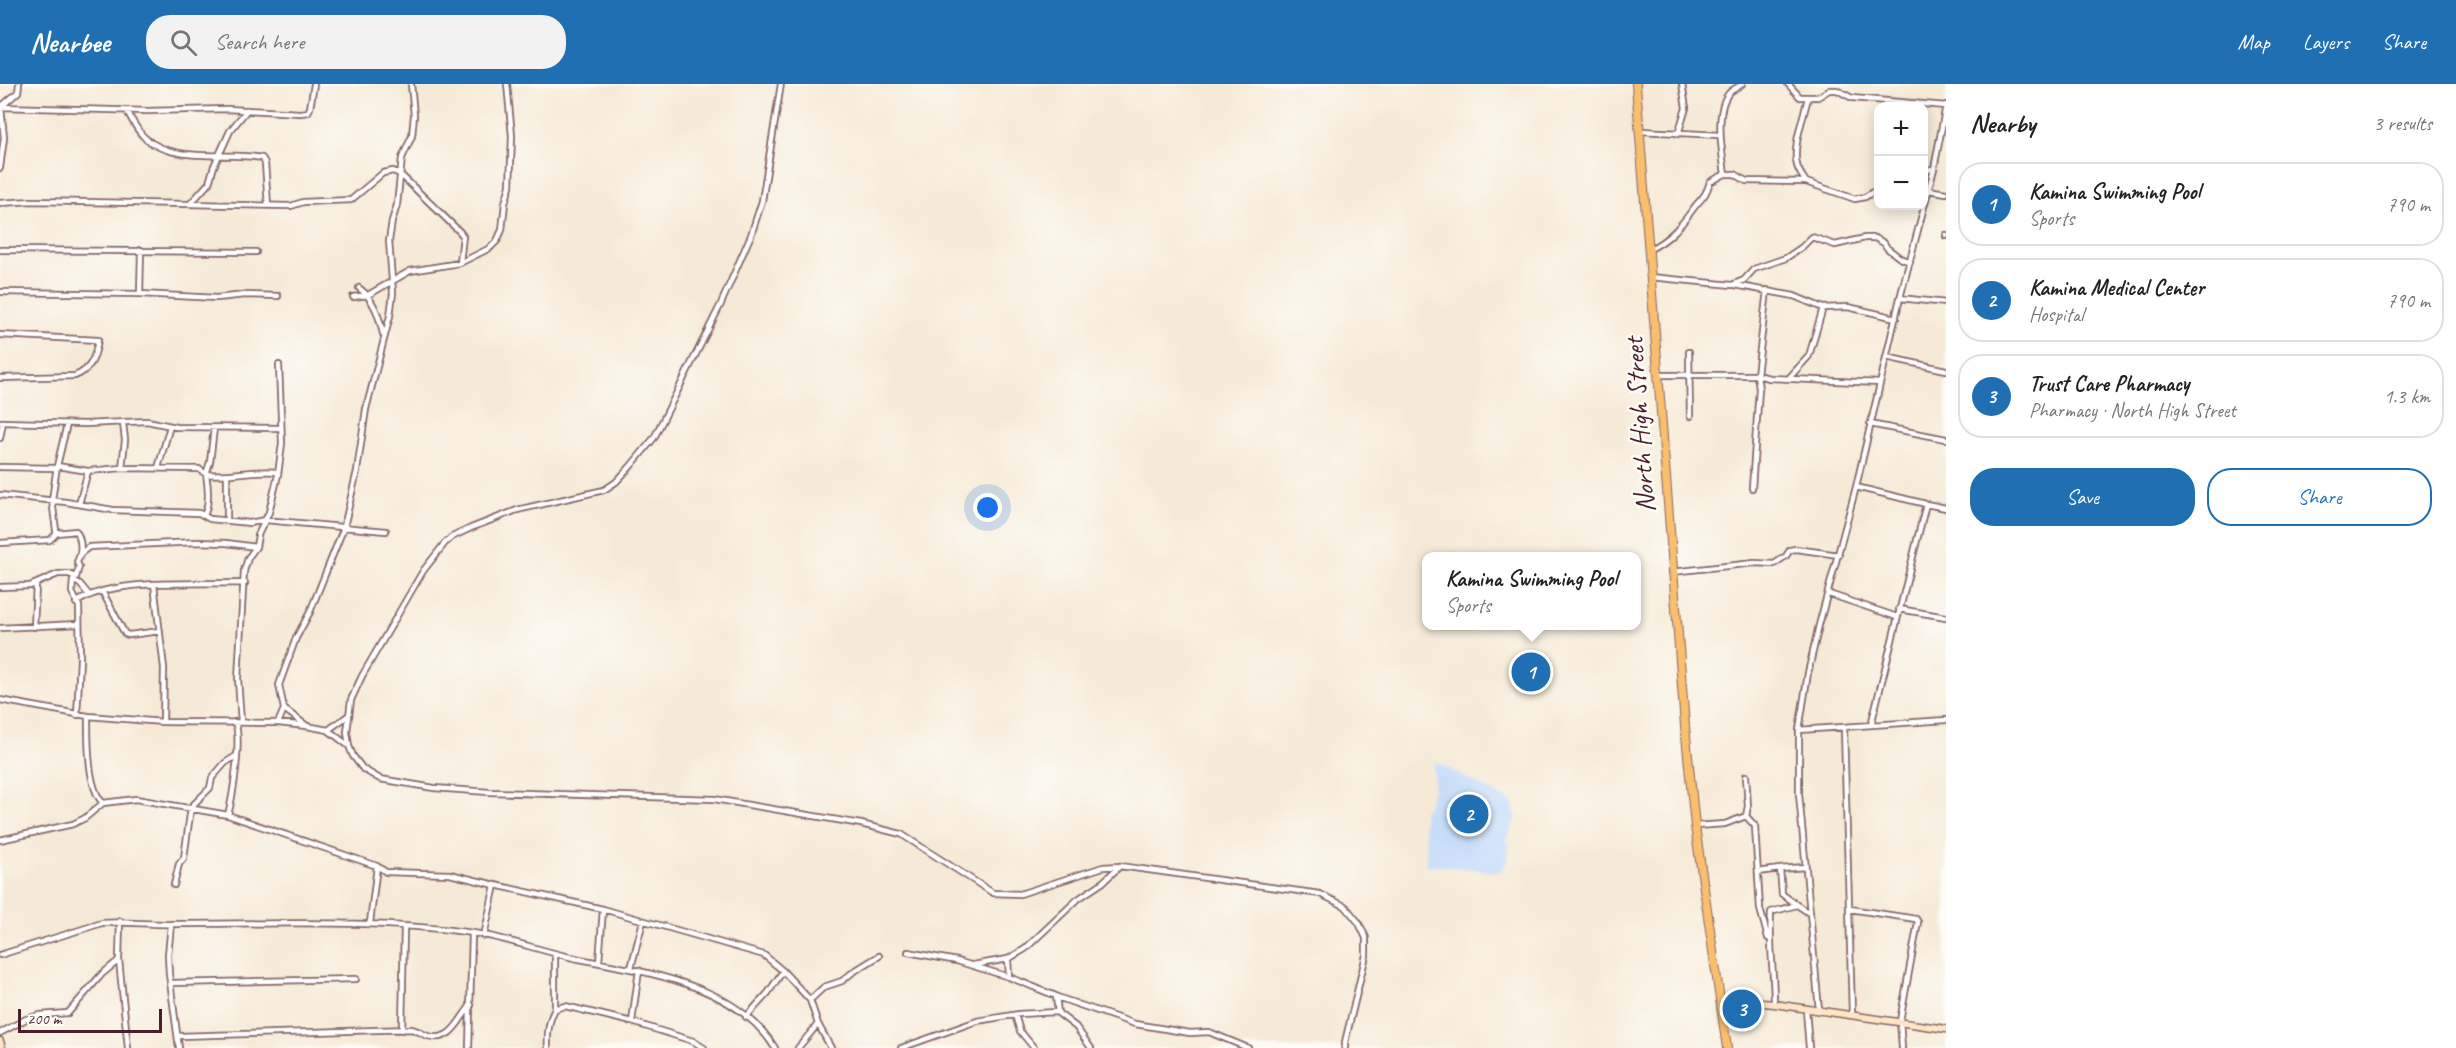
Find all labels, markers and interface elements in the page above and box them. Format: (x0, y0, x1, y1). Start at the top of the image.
search box (146, 15, 566, 69)
text: Nearbee (30, 25, 110, 60)
icon: search (167, 26, 200, 59)
text: Search here (215, 28, 304, 56)
text: Map (2237, 29, 2270, 55)
text: Layers (2303, 29, 2349, 55)
text: Share (2382, 29, 2426, 55)
map controls (1874, 102, 1928, 210)
button: + (1874, 102, 1928, 156)
text: Nearby (1970, 107, 2035, 140)
text: 3 results (2373, 111, 2432, 136)
button: − (1874, 156, 1928, 210)
text: Kamina Swimming Pool (2029, 178, 2200, 206)
text: 1 (1987, 192, 1996, 217)
text: 790 m (2387, 192, 2430, 217)
text: Sports (2029, 206, 2074, 231)
text: Kamina Medical Center (2029, 274, 2204, 302)
text: 2 (1987, 288, 1996, 313)
text: 790 m (2387, 288, 2430, 313)
text: Hospital (2029, 302, 2084, 327)
street label: North High Street (1615, 333, 1663, 514)
text: Trust Care Pharmacy (2029, 370, 2189, 398)
text: 3 (1987, 384, 1996, 409)
text: 1.3 km (2384, 384, 2430, 409)
text: Pharmacy · North High Street (2029, 398, 2236, 423)
button: Save (1970, 468, 2195, 526)
button: Share (2207, 468, 2432, 526)
your location (973, 493, 1002, 522)
popup (1422, 552, 1641, 630)
text: Kamina Swimming Pool (1446, 565, 1617, 593)
text: Sports (1446, 593, 1491, 618)
pin: 1 (1512, 650, 1550, 694)
pin: 2 (1450, 792, 1488, 836)
pin: 3 (1722, 986, 1762, 1032)
scale bar (18, 1006, 162, 1034)
text: 200 m (27, 1009, 61, 1029)

